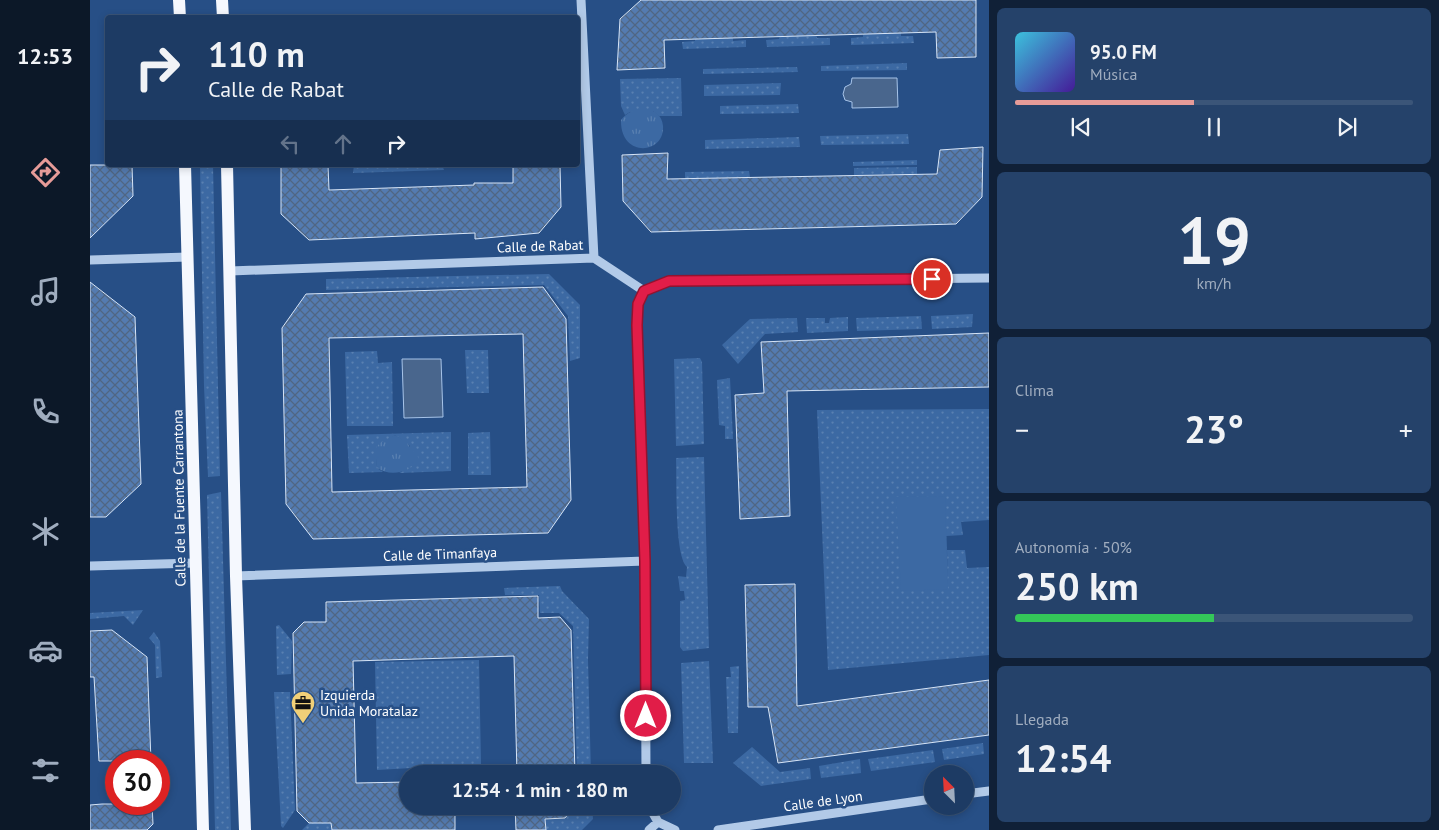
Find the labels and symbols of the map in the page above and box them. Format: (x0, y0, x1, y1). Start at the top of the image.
street label: Calle de Rabat (496, 235, 584, 257)
pin (911, 258, 953, 300)
street label: Calle de la Fuente Carrantona (168, 409, 190, 587)
street label: Calle de Timanfaya (383, 543, 497, 565)
place label: Izquierda Unida Moratalaz (320, 686, 418, 720)
position arrow (619, 689, 671, 741)
office icon: Izquierda Unida Moratalaz (290, 690, 316, 724)
speed limit sign: 30 (105, 750, 170, 815)
north arrow (924, 765, 974, 815)
street label: Calle de Lyon (782, 787, 864, 815)

